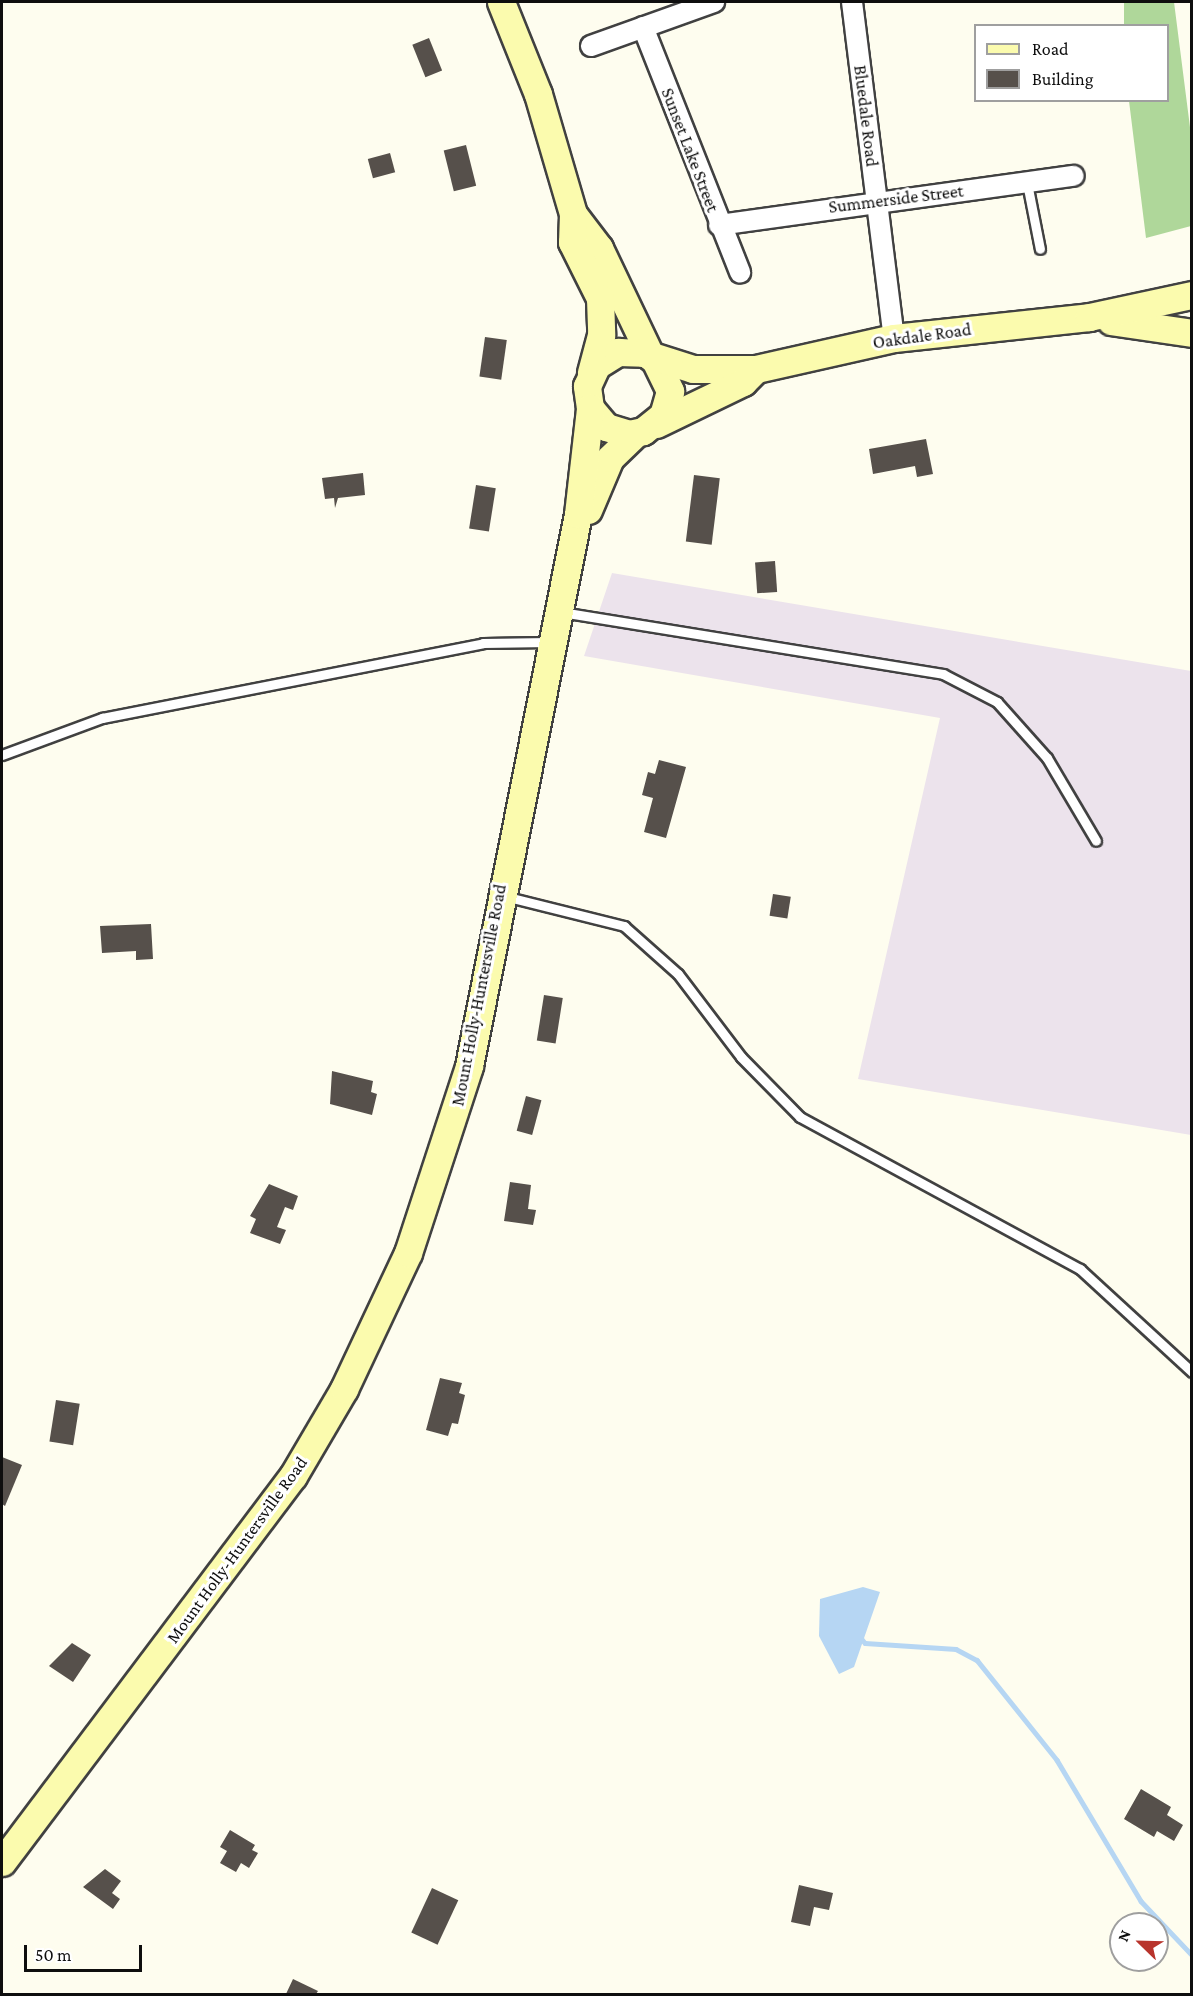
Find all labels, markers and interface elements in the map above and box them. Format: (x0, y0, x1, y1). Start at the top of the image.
legend (974, 24, 1169, 102)
text: Road (1032, 39, 1069, 59)
street label: Bluedale Road (849, 64, 883, 168)
text: Building (1032, 69, 1093, 89)
street label: Sunset Lake Street (656, 85, 724, 215)
street label: Summerside Street (827, 180, 965, 218)
street label: Oakdale Road (871, 318, 973, 354)
street label: Mount Holly-Huntersville Road (447, 882, 511, 1108)
street label: Mount Holly-Huntersville Road (162, 1452, 312, 1648)
north arrow (1109, 1912, 1169, 1972)
text: N (1114, 1927, 1134, 1944)
scale bar (27, 1933, 146, 1971)
text: 50 m (35, 1945, 72, 1965)

